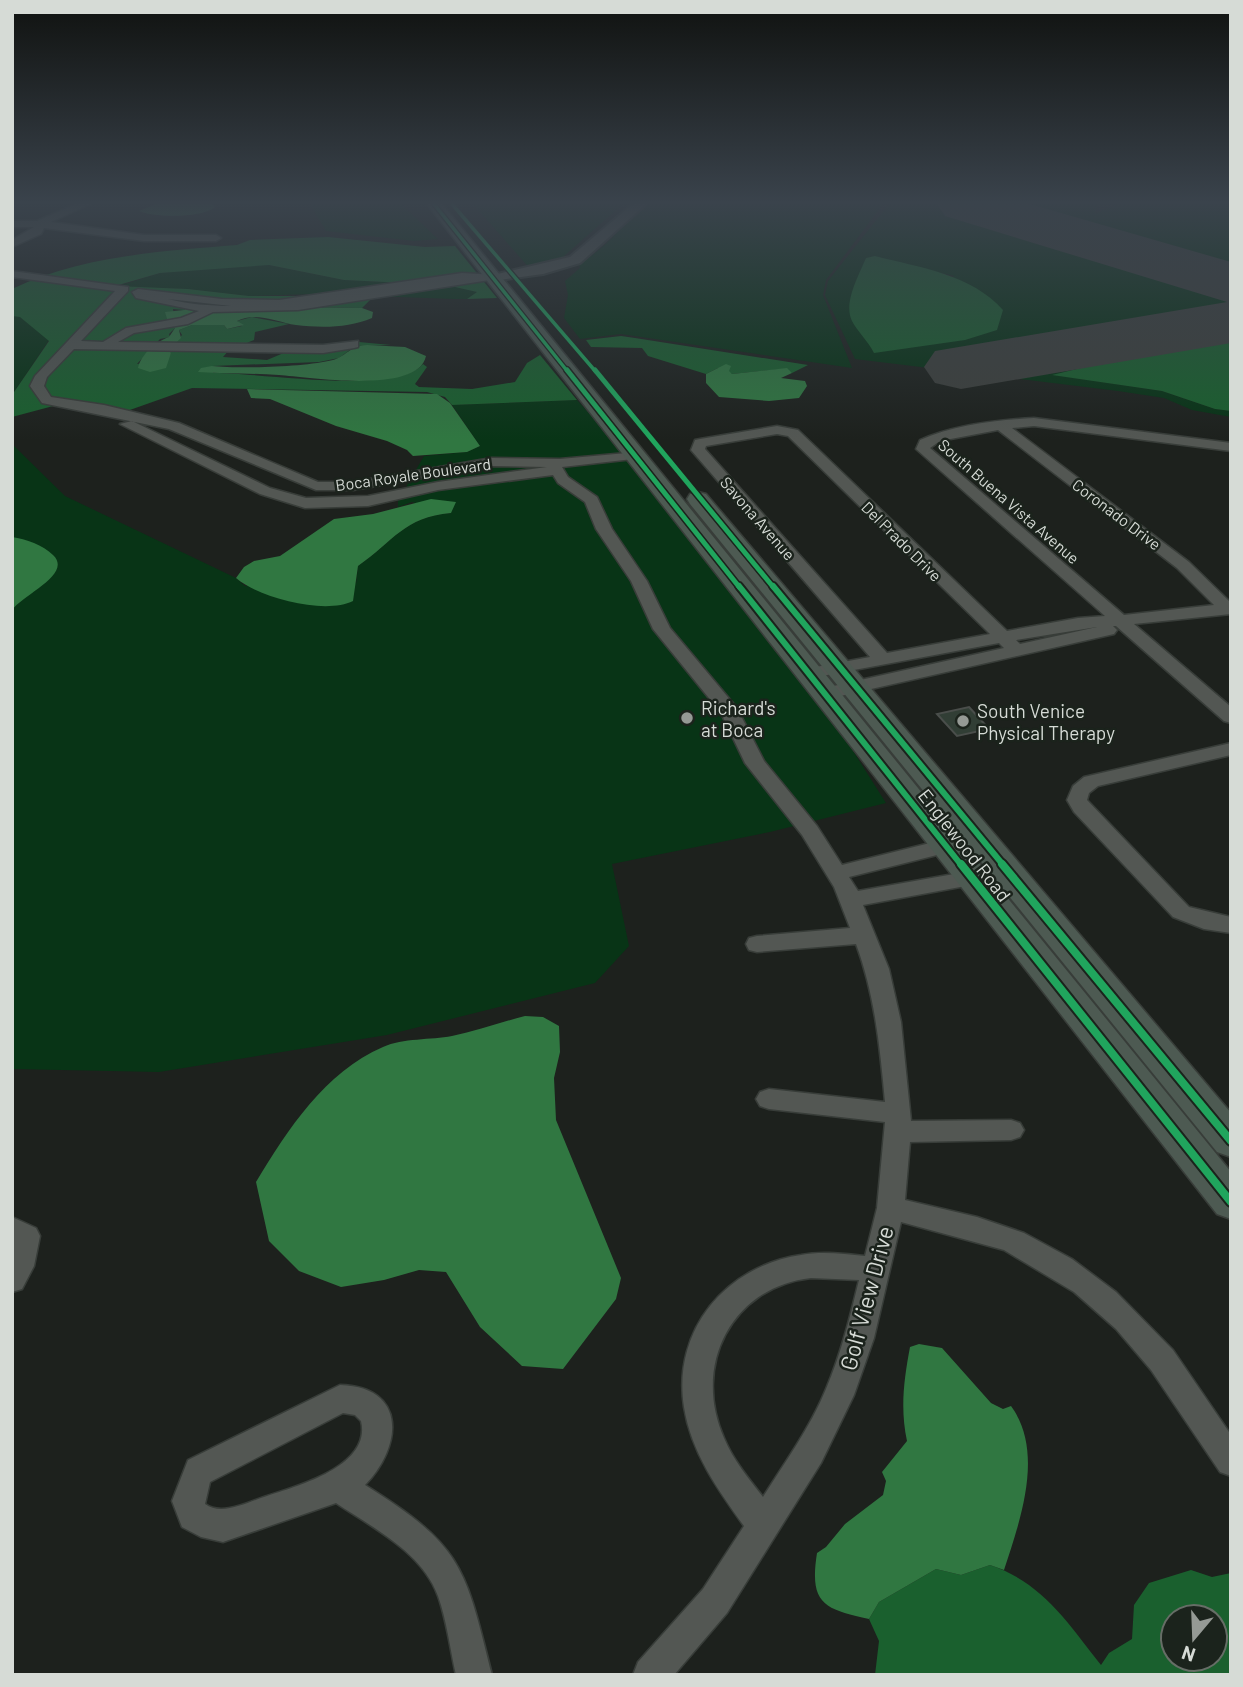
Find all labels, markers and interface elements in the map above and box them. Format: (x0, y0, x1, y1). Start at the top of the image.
street label: South Buena Vista Avenue (935, 435, 1083, 567)
street label: Boca Royale Boulevard (334, 454, 492, 494)
street label: Savona Avenue (717, 472, 799, 564)
street label: Coronado Drive (1069, 475, 1165, 553)
street label: Del Prado Drive (858, 497, 946, 585)
place label: Richard's at Boca (701, 696, 776, 741)
place label: South Venice Physical Therapy (977, 699, 1115, 744)
marker: Richard's at Boca (679, 710, 695, 726)
marker: South Venice Physical Therapy (955, 713, 971, 729)
street label: Englewood Road (914, 784, 1016, 906)
street label: Golf View Drive (833, 1223, 899, 1373)
north arrow (1159, 1603, 1229, 1673)
text: N (1179, 1642, 1198, 1667)

